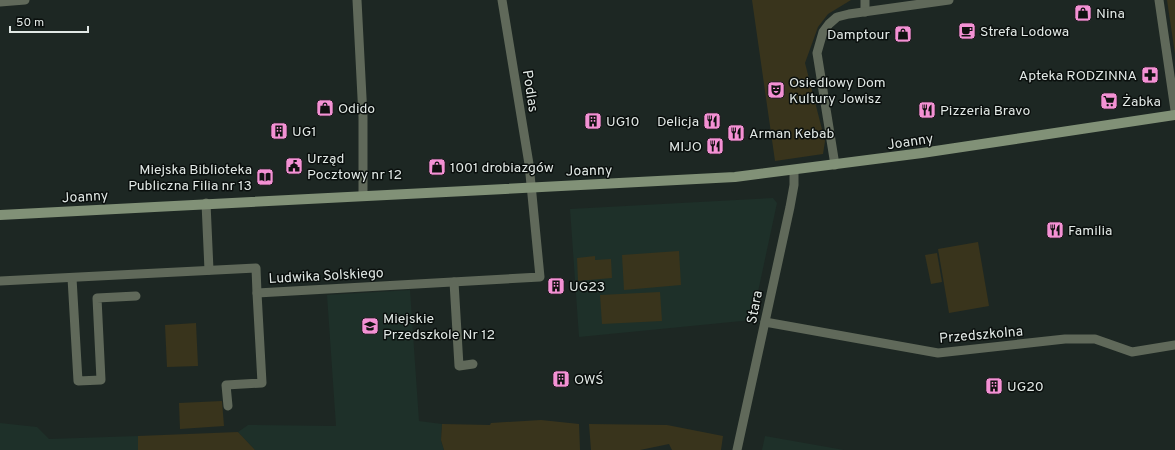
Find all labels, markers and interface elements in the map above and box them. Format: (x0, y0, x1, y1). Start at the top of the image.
shop icon: Nina (1073, 3, 1093, 23)
place label: Nina (1096, 6, 1125, 23)
scale bar (10, 8, 88, 34)
text: 50 m (16, 15, 44, 31)
cafe icon: Strefa Lodowa (957, 21, 977, 41)
shop icon: Damptour (893, 24, 913, 44)
place label: Strefa Lodowa (980, 24, 1069, 41)
place label: Damptour (827, 27, 891, 44)
pharmacy icon: Apteka RODZINNA (1140, 65, 1160, 85)
place label: Apteka RODZINNA (1019, 68, 1137, 85)
street label: Podlas (518, 69, 541, 113)
place label: Osiedlowy Dom Kultury Jowisz (789, 75, 886, 108)
theatre icon: Osiedlowy Dom Kultury Jowisz (766, 80, 786, 100)
supermarket icon: Żabka (1099, 91, 1119, 111)
place label: Żabka (1122, 93, 1161, 111)
shop icon: Odido (315, 98, 335, 118)
restaurant icon: Pizzeria Bravo (917, 100, 937, 120)
place label: Odido (338, 101, 375, 118)
place label: Pizzeria Bravo (940, 103, 1030, 120)
building icon: UG10 (583, 111, 603, 131)
restaurant icon: Delicja (702, 111, 722, 131)
place label: UG10 (606, 114, 640, 131)
place label: Delicja (657, 114, 699, 131)
building icon: UG1 (269, 121, 289, 141)
restaurant icon: Arman Kebab (726, 123, 746, 143)
place label: UG1 (292, 124, 317, 141)
place label: Arman Kebab (749, 126, 834, 143)
street label: Joanny (886, 131, 934, 154)
restaurant icon: MIJO (705, 136, 725, 156)
place label: MIJO (669, 139, 702, 156)
place label: Urząd Pocztowy nr 12 (307, 151, 402, 184)
public building icon: Urząd Pocztowy nr 12 (284, 156, 304, 176)
shop icon: 1001 drobiazgów (427, 157, 447, 177)
place label: 1001 drobiazgów (450, 160, 554, 177)
place label: Miejska Biblioteka Publiczna Filia nr 13 (128, 162, 252, 195)
street label: Joanny (566, 163, 612, 180)
library icon: Miejska Biblioteka Publiczna Filia nr 13 (255, 167, 275, 187)
street label: Joanny (61, 188, 109, 207)
restaurant icon: Familia (1045, 220, 1065, 240)
place label: Familia (1068, 223, 1112, 240)
street label: Ludwika Solskiego (268, 265, 384, 288)
building icon: UG23 (546, 276, 566, 296)
place label: UG23 (569, 279, 605, 296)
street label: Stara (744, 289, 767, 325)
place label: Miejskie Przedszkole Nr 12 (383, 311, 495, 344)
school or university icon: Miejskie Przedszkole Nr 12 (360, 316, 380, 336)
street label: Przedszkolna (939, 323, 1024, 348)
building icon: OWŚ (551, 369, 571, 389)
place label: OWŚ (574, 371, 604, 389)
building icon: UG20 (984, 376, 1004, 396)
place label: UG20 (1007, 379, 1044, 396)

